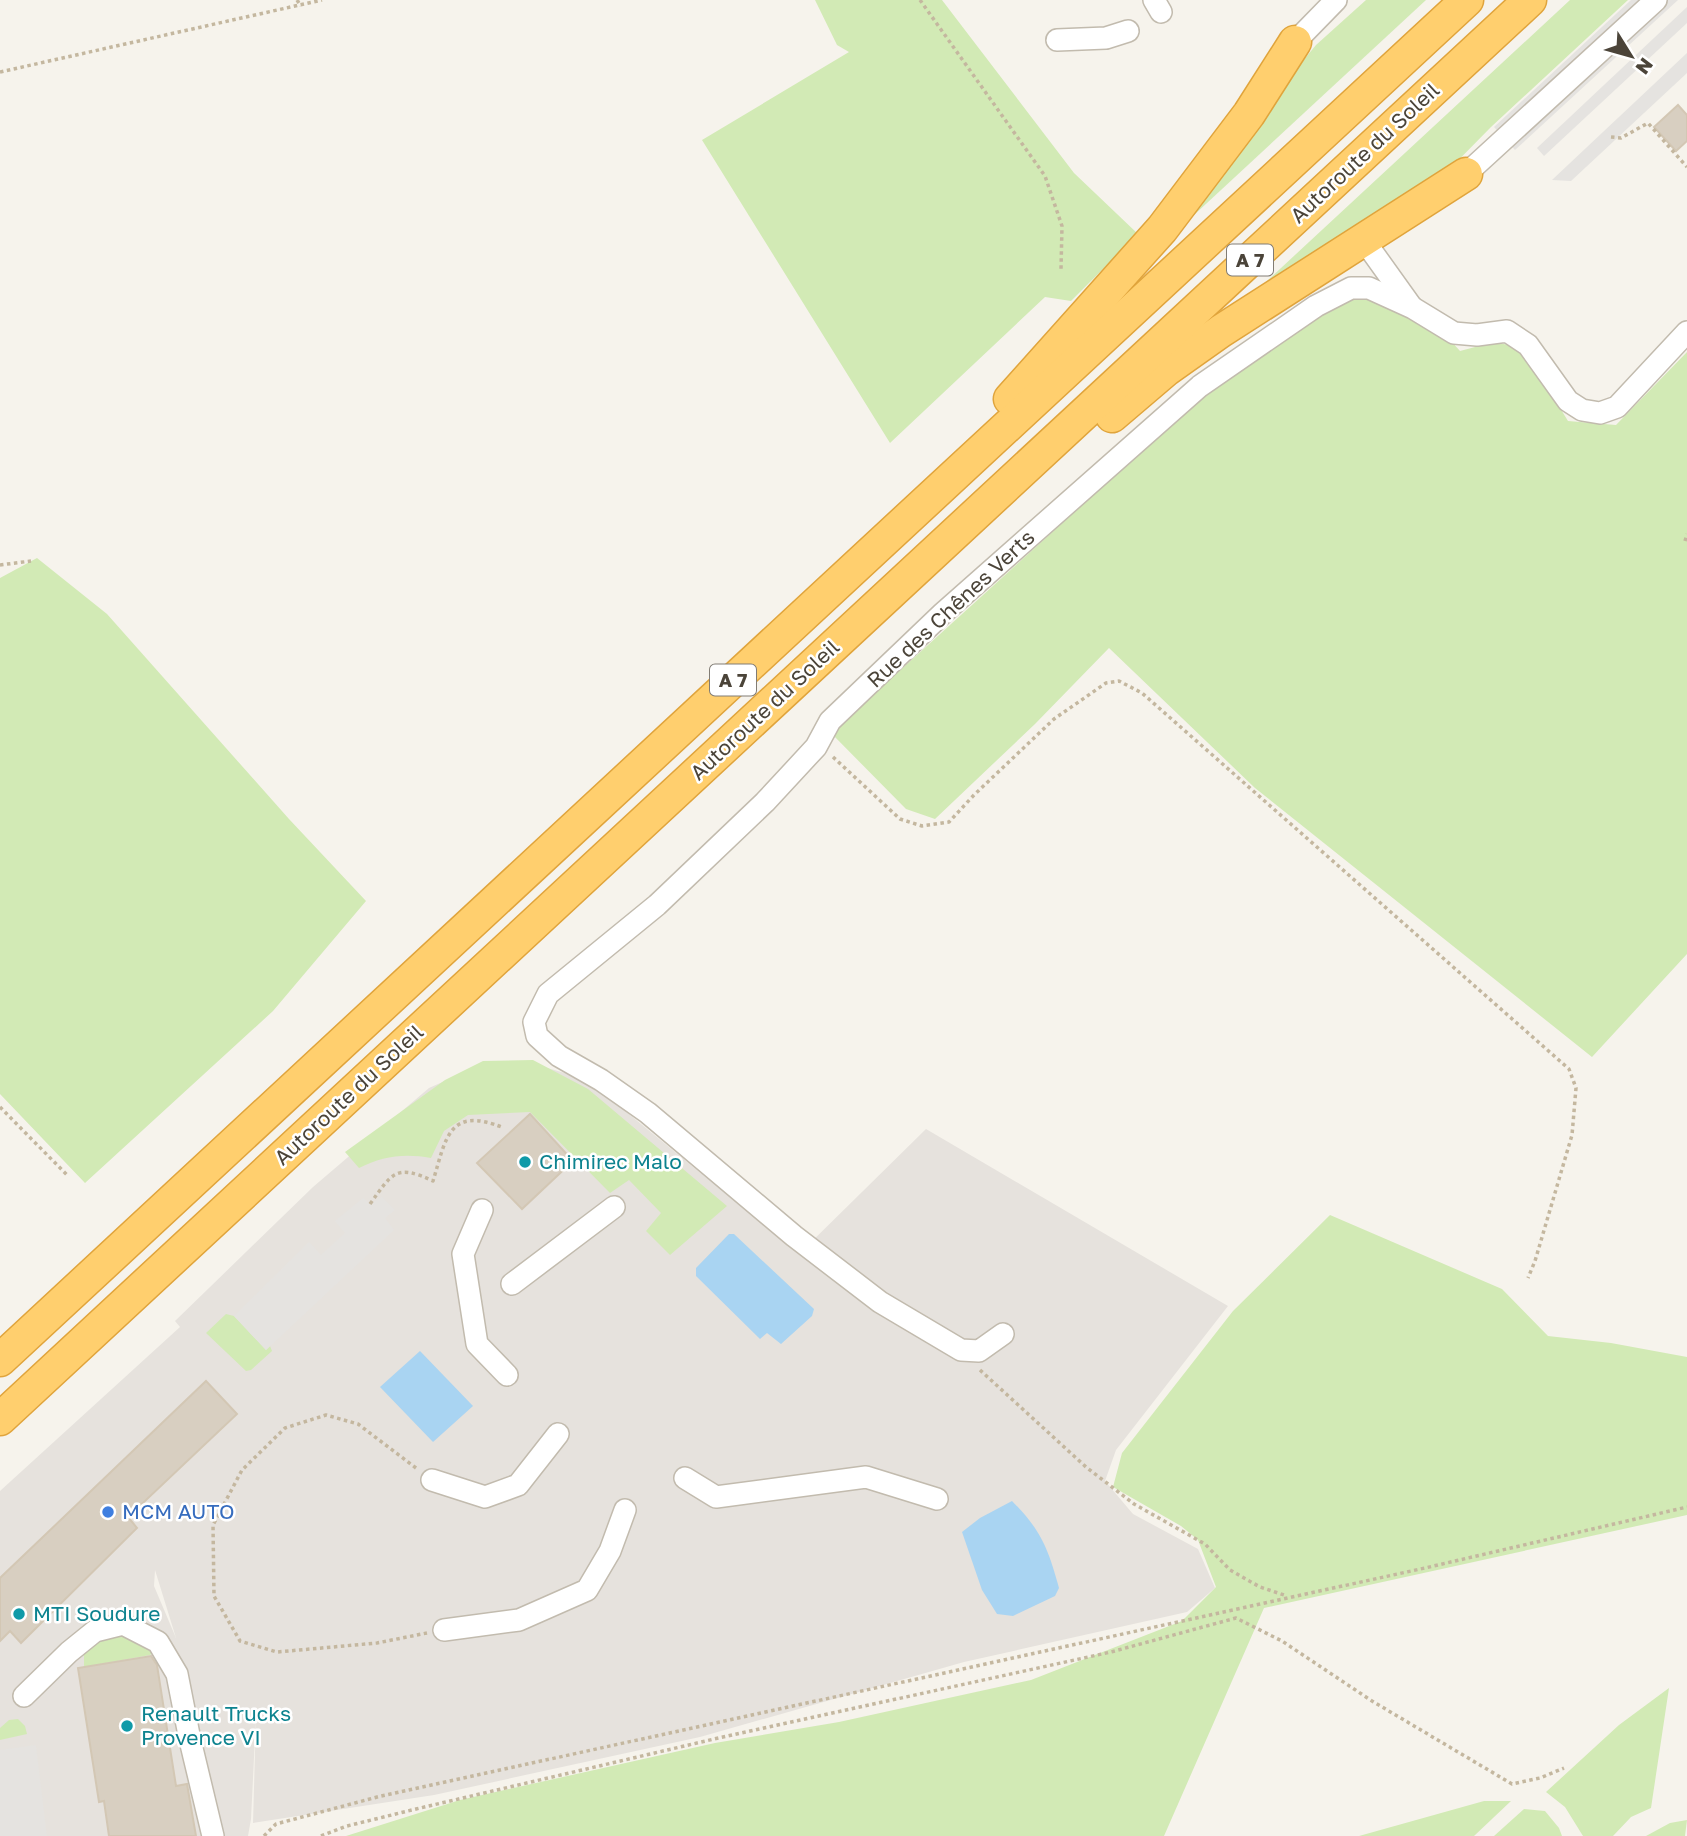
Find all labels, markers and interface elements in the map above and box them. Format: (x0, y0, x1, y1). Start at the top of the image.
north arrow (1596, 21, 1666, 91)
text: N (1631, 54, 1659, 79)
street label: Autoroute du Soleil (1284, 76, 1444, 228)
road number: A 7 (1227, 244, 1273, 276)
street label: Rue des Chênes Verts (861, 524, 1039, 693)
street label: Autoroute du Soleil (684, 633, 844, 785)
road number: A 7 (710, 664, 756, 695)
street label: Autoroute du Soleil (268, 1018, 428, 1170)
place label: Chimirec Malo (539, 1148, 682, 1174)
marker: Chimirec Malo (517, 1154, 533, 1170)
place label: MCM AUTO (122, 1498, 235, 1524)
marker: MCM AUTO (100, 1504, 116, 1520)
place label: MTI Soudure (33, 1600, 160, 1626)
marker: MTI Soudure (11, 1606, 27, 1622)
place label: Renault Trucks Provence VI (141, 1700, 291, 1750)
marker: Renault Trucks Provence VI (119, 1718, 135, 1734)

